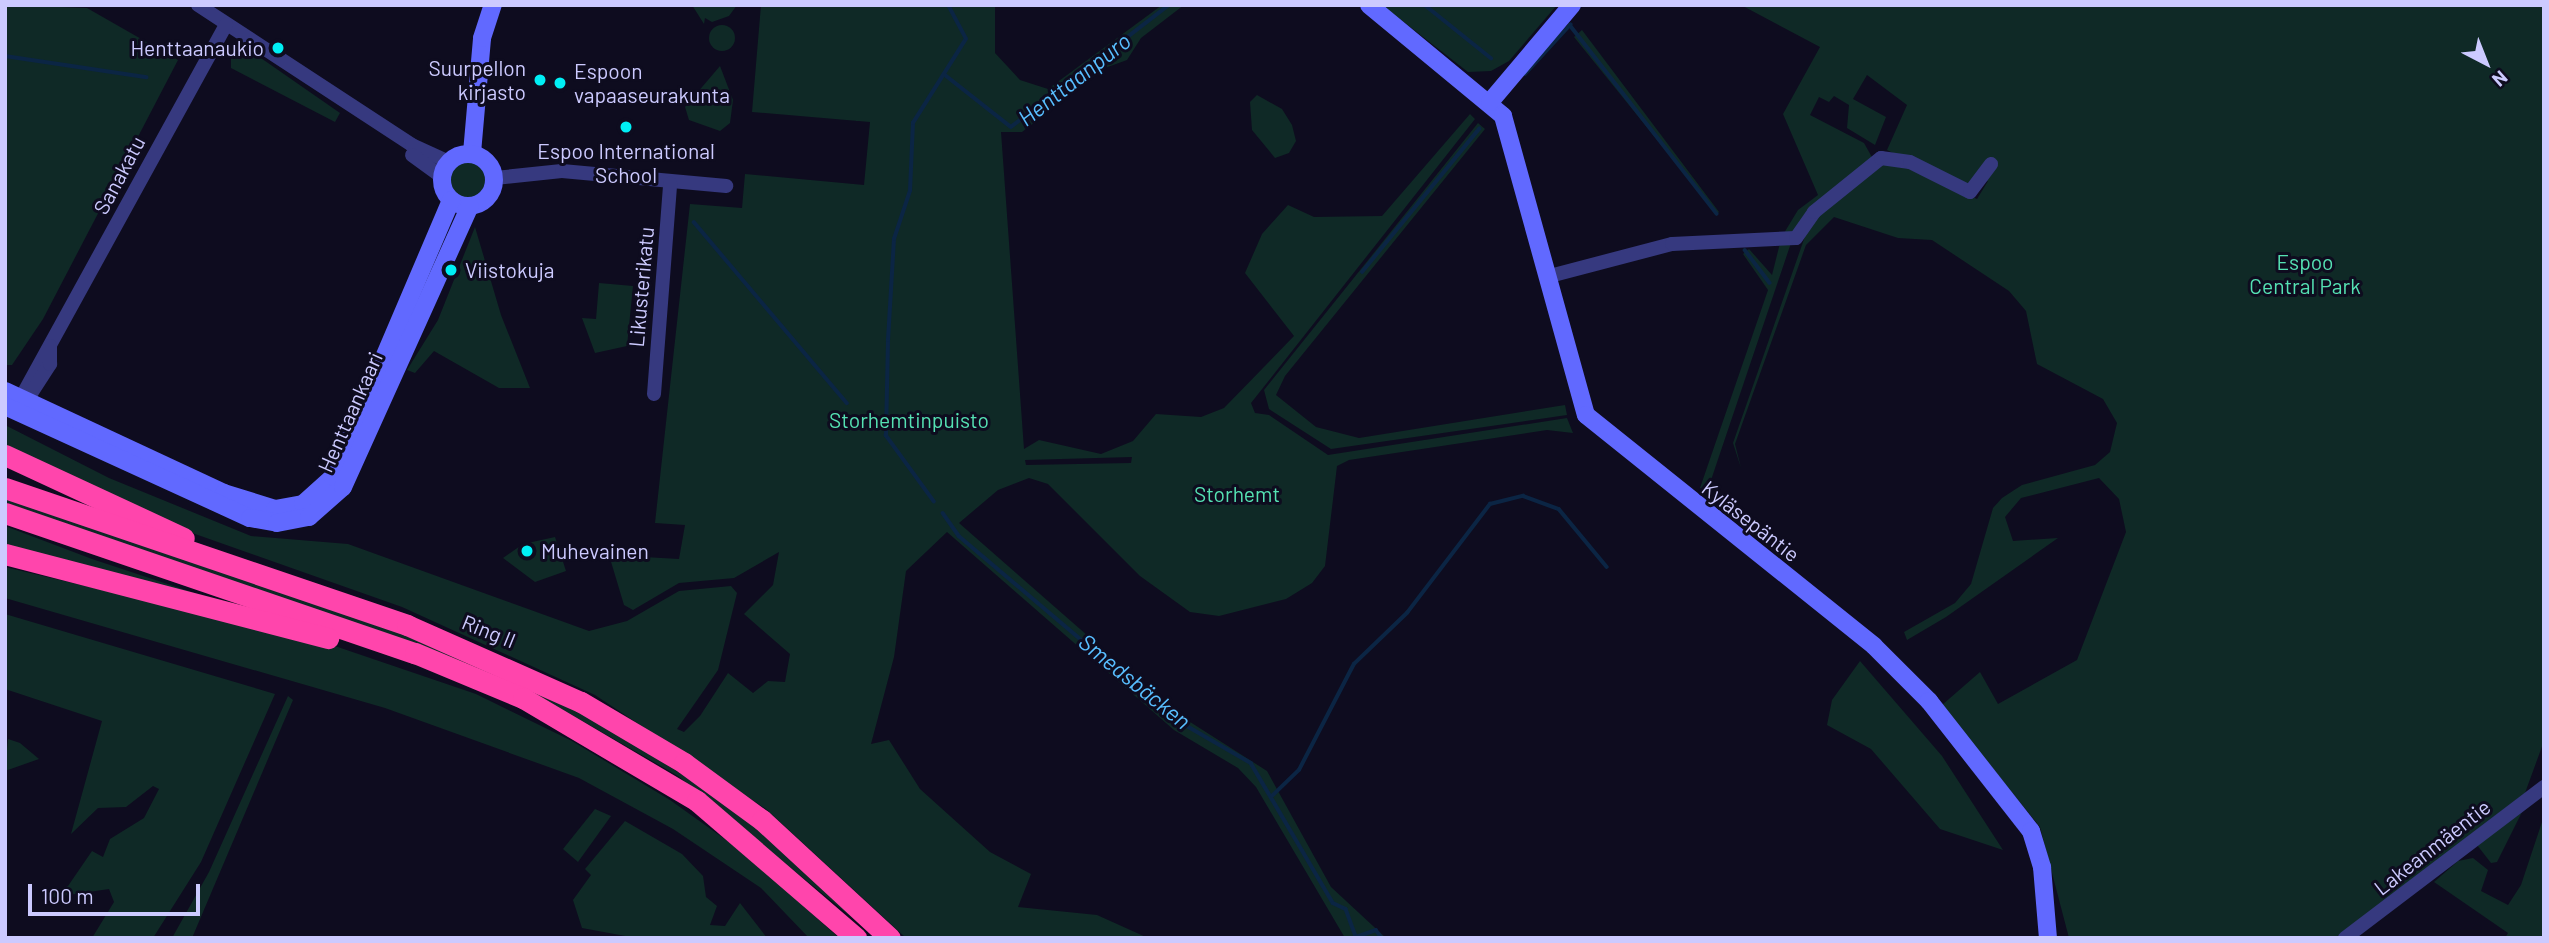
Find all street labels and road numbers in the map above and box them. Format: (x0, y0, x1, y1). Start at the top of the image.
street label: Sanakatu (88, 132, 150, 218)
street label: Likusterikatu (623, 226, 659, 348)
street label: Henttaankaari (312, 348, 388, 476)
street label: Kyläsepäntie (1697, 475, 1805, 567)
street label: Ring II (458, 609, 520, 653)
street label: Lakeanmäentie (2369, 794, 2495, 900)

